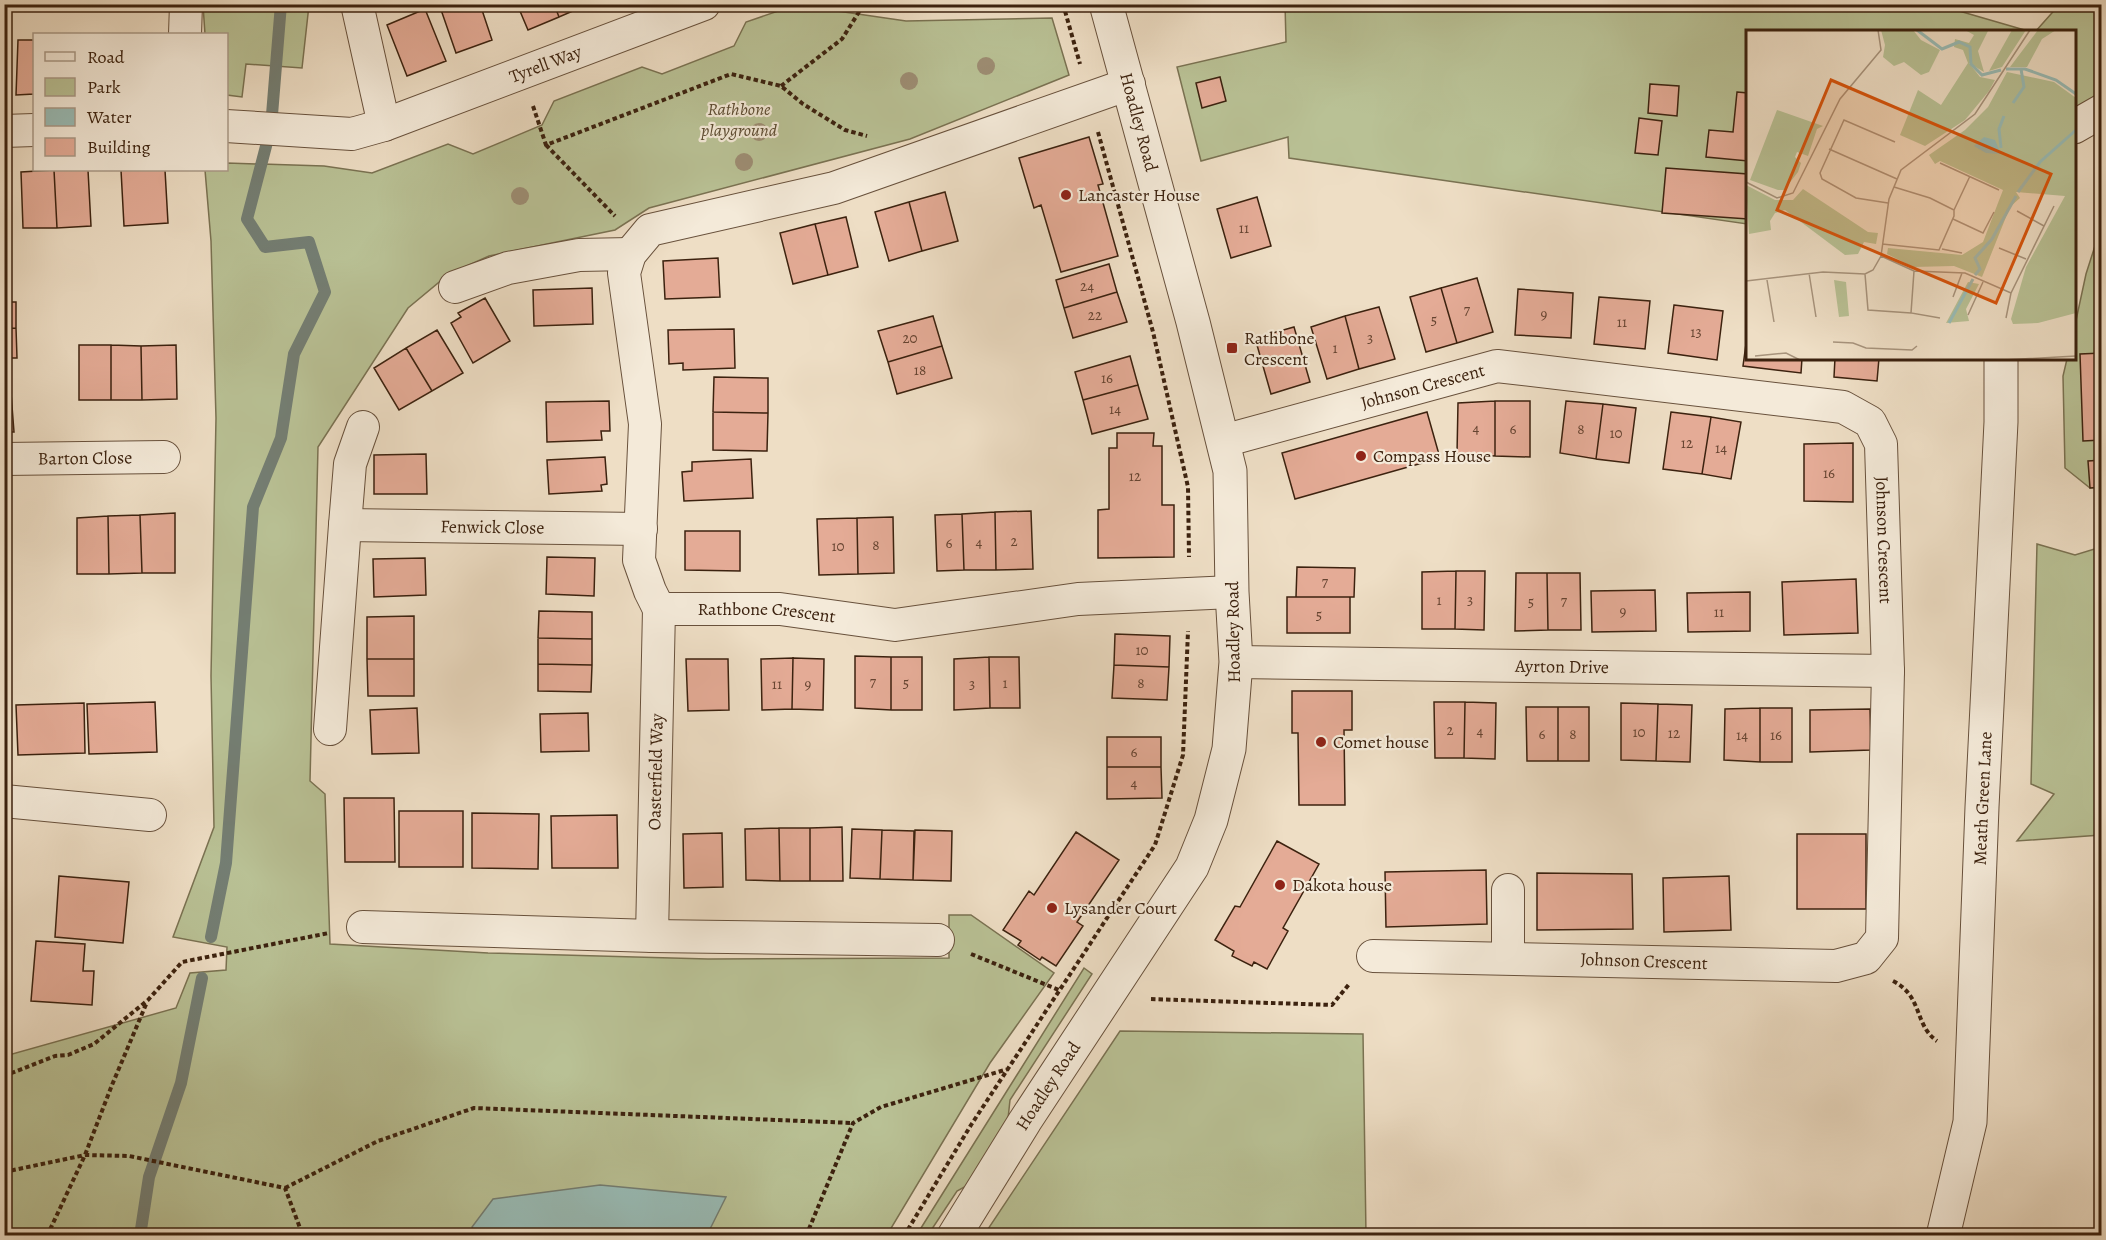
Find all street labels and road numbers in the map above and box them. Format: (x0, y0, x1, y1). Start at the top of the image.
street label: Tyrell Way (506, 39, 586, 89)
street label: Hoadley Road (1114, 70, 1164, 175)
street label: Johnson Crescent (1358, 358, 1487, 415)
street label: Barton Close (38, 445, 132, 471)
street label: Johnson Crescent (1870, 476, 1898, 604)
street label: Fenwick Close (440, 514, 545, 540)
street label: Hoadley Road (1220, 581, 1246, 683)
street label: Rathbone Crescent (697, 597, 837, 629)
street label: Ayrton Drive (1514, 654, 1609, 679)
street label: Oasterfield Way (642, 712, 669, 831)
street label: Meath Green Lane (1968, 731, 1998, 866)
street label: Johnson Crescent (1580, 947, 1708, 975)
street label: Hoadley Road (1010, 1037, 1086, 1135)

